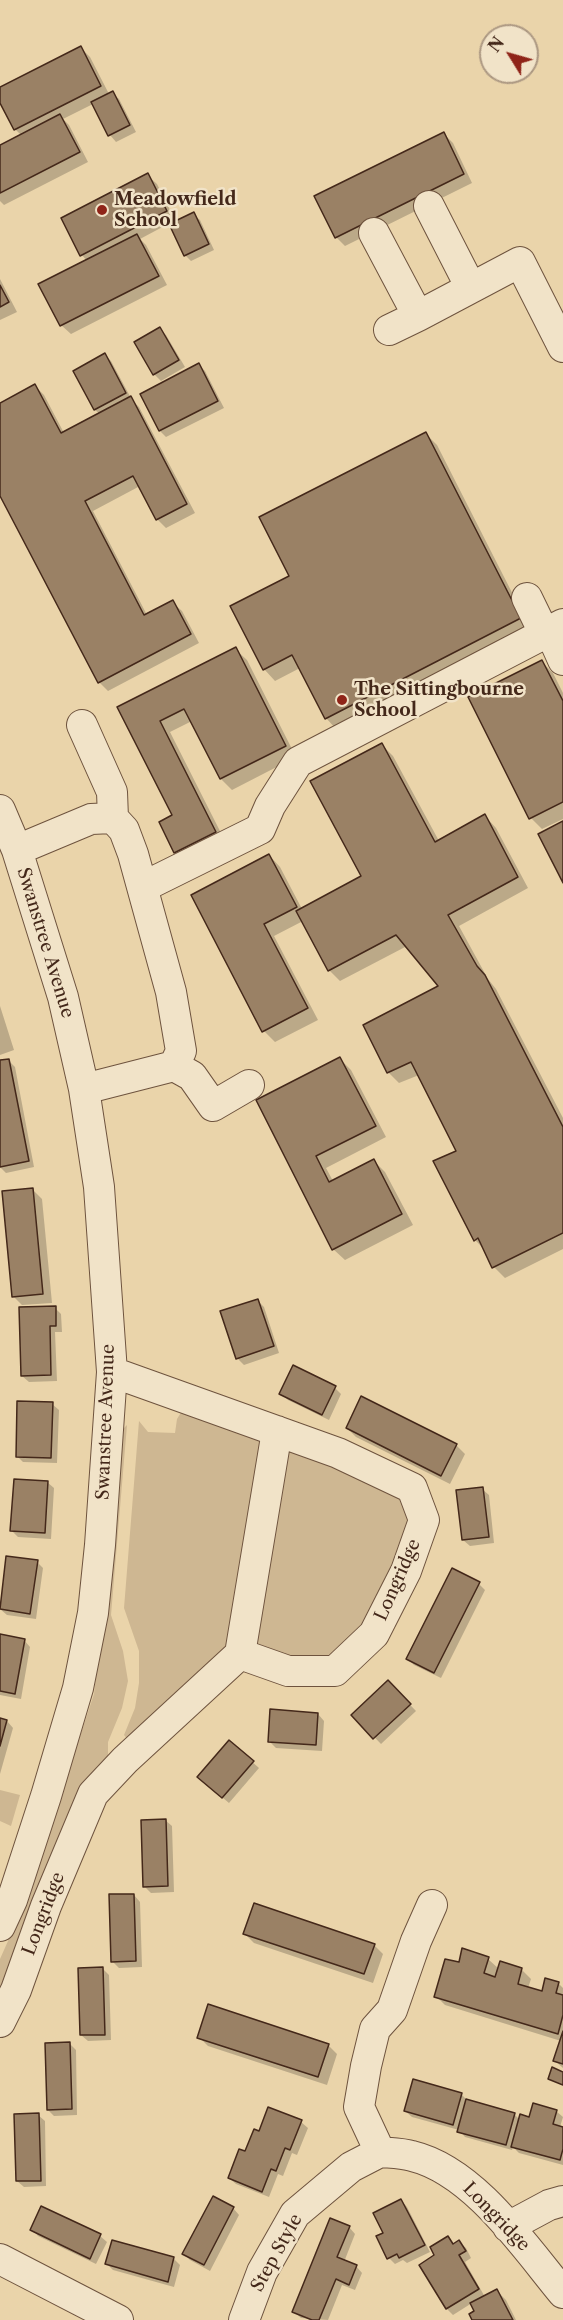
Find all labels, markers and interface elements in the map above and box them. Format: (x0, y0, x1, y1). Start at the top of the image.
north arrow (479, 24, 539, 84)
text: N (484, 33, 508, 56)
place label: Meadowfield School (114, 189, 236, 232)
marker: Meadowfield School (95, 203, 109, 217)
place label: The Sittingbourne School (354, 679, 524, 722)
marker: The Sittingbourne School (335, 693, 349, 707)
street label: Swanstree Avenue (12, 865, 78, 1021)
street label: Swanstree Avenue (92, 1344, 120, 1500)
street label: Longridge (370, 1536, 426, 1624)
street label: Longridge (18, 1869, 70, 1959)
street label: Longridge (458, 2178, 534, 2256)
street label: Step Style (247, 2210, 307, 2296)

